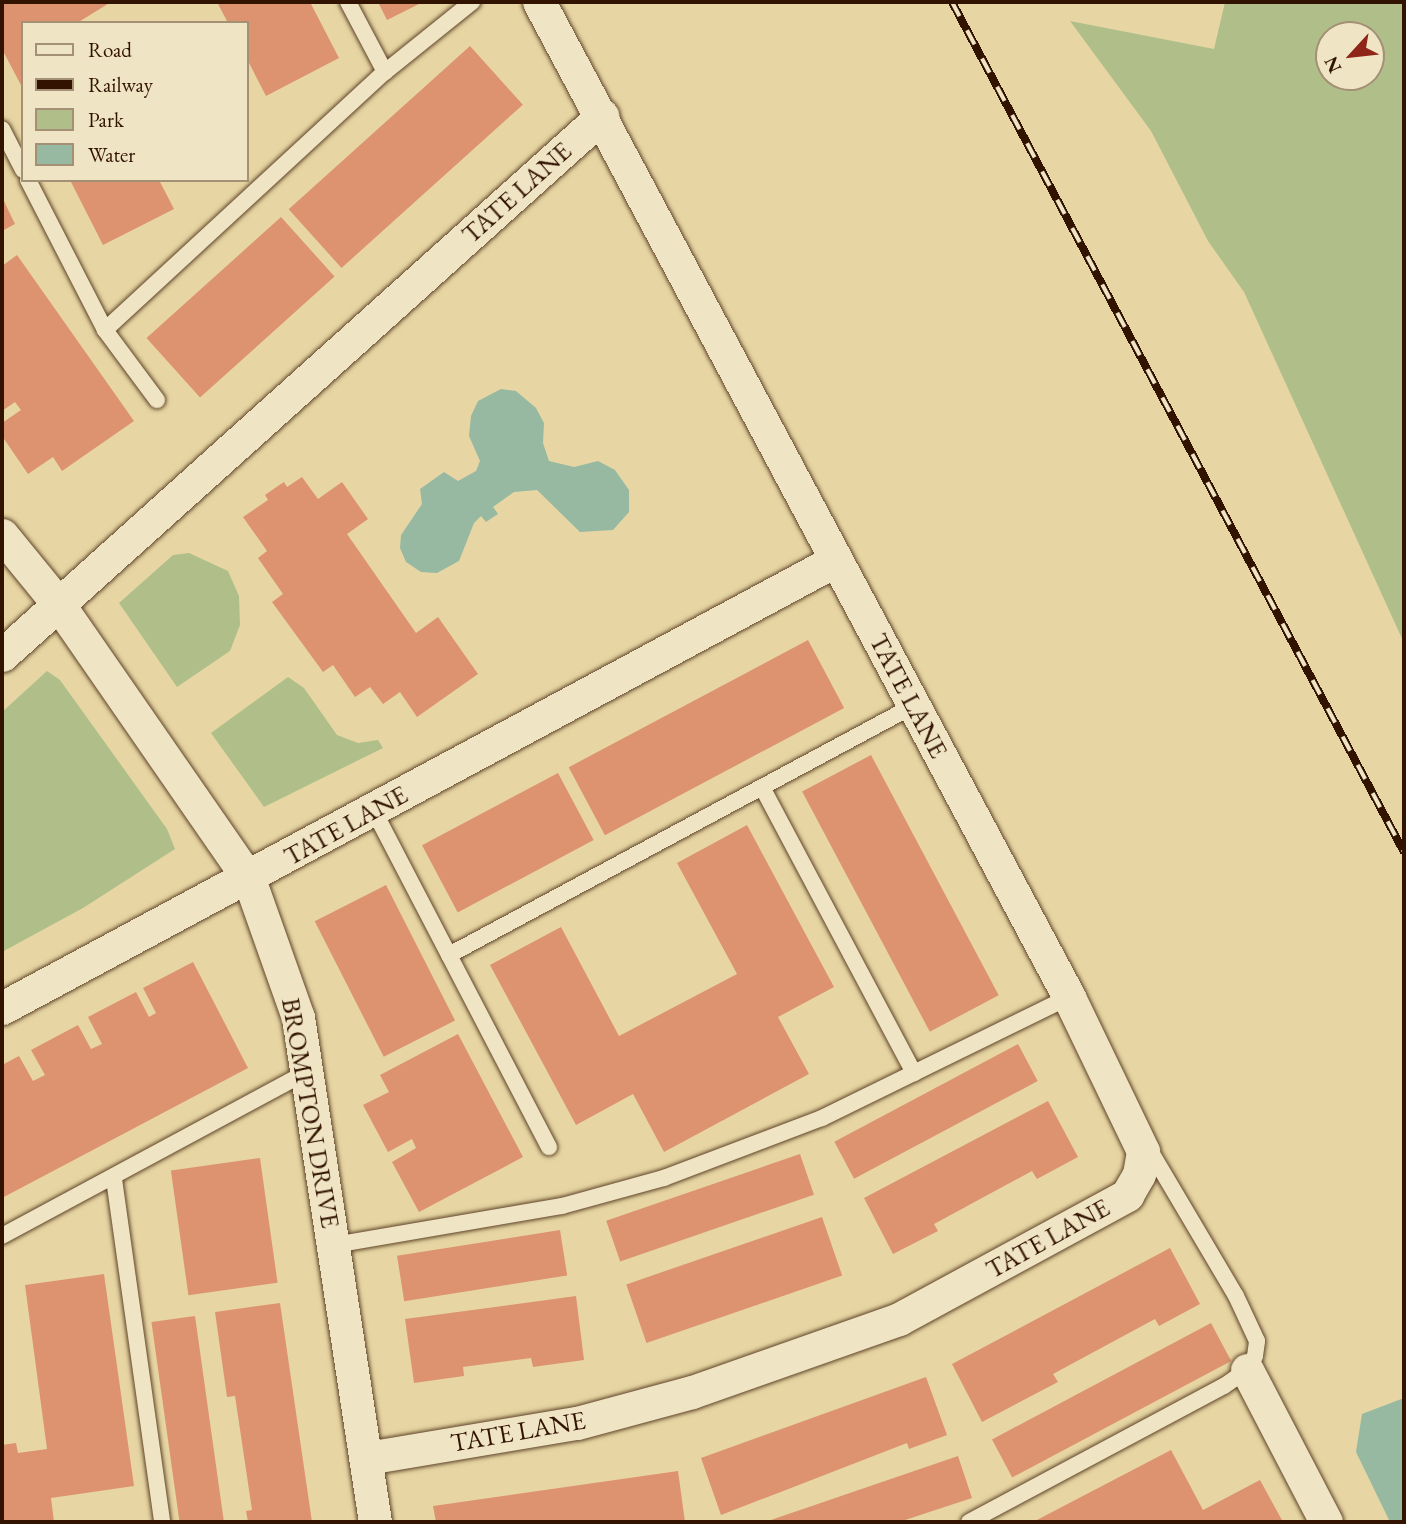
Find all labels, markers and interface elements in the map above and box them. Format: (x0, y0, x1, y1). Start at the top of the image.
legend (21, 21, 248, 182)
north arrow (1315, 21, 1385, 91)
text: Road (88, 36, 132, 63)
text: N (1318, 52, 1347, 77)
text: Railway (88, 71, 153, 98)
text: Park (88, 106, 124, 133)
street label: TATE LANE (456, 136, 578, 250)
text: Water (88, 141, 135, 168)
street label: TATE LANE (862, 628, 954, 764)
street label: TATE LANE (279, 779, 413, 873)
street label: BROMPTON DRIVE (274, 996, 346, 1230)
street label: TATE LANE (981, 1192, 1115, 1286)
street label: TATE LANE (448, 1405, 588, 1459)

